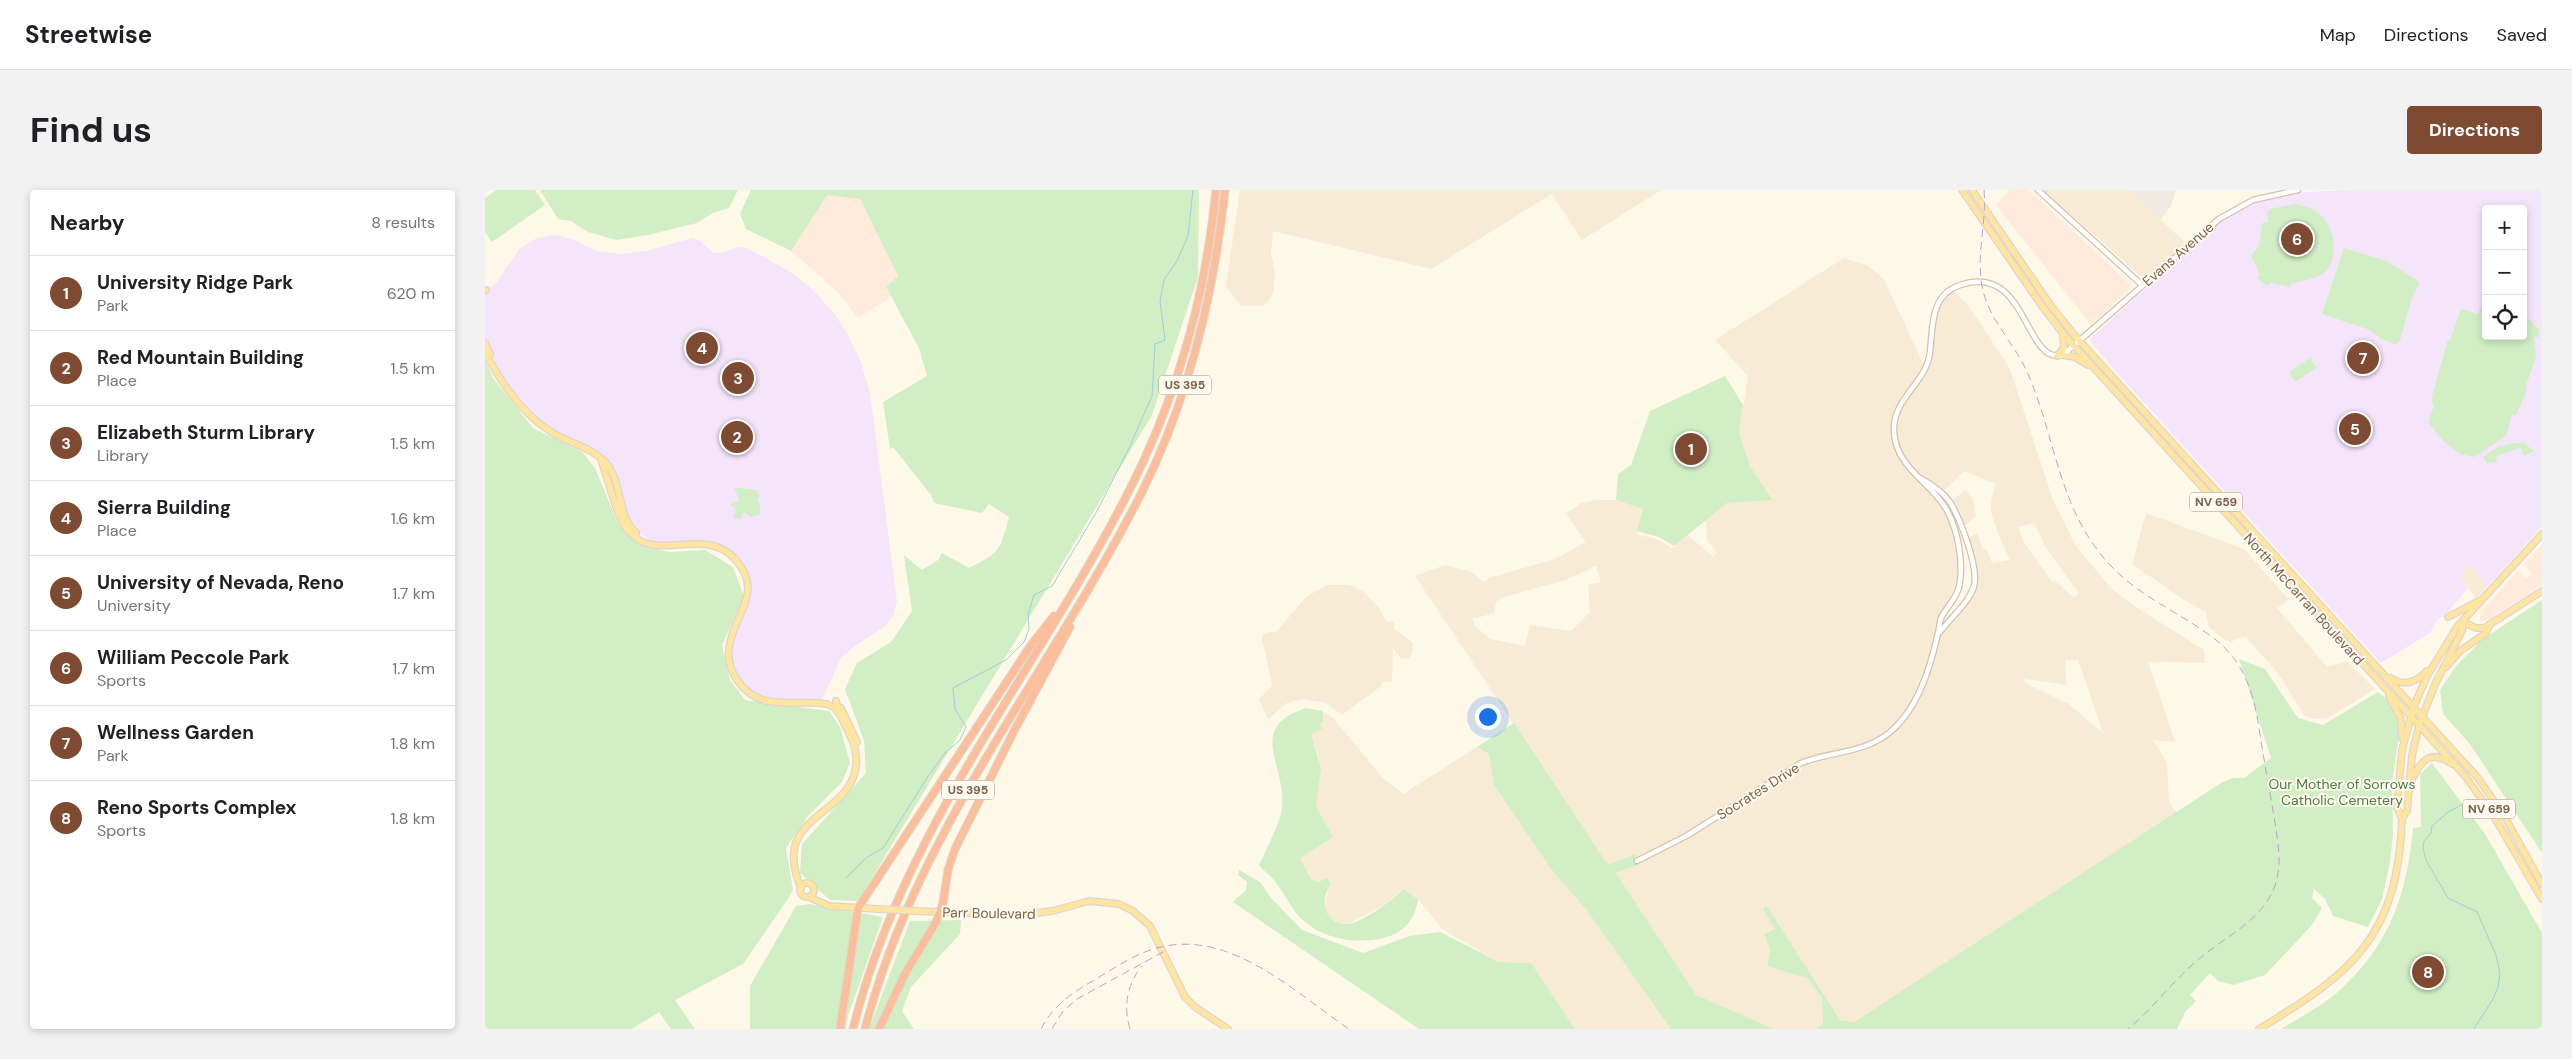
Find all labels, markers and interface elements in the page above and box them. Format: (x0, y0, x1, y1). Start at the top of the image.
text: Streetwise (25, 19, 152, 50)
text: Map (2320, 23, 2356, 47)
text: Directions (2384, 23, 2469, 47)
text: Saved (2497, 23, 2547, 47)
button: Directions (2407, 106, 2542, 154)
text: Find us (30, 107, 152, 153)
map controls (2482, 205, 2527, 340)
button: + (2482, 205, 2527, 250)
text: Nearby (50, 209, 124, 237)
text: 8 results (371, 212, 435, 233)
street label: Evans Avenue (2139, 218, 2217, 290)
pin: 6 (2281, 220, 2313, 258)
button: − (2482, 250, 2527, 295)
text: University Ridge Park (97, 270, 293, 295)
text: 1 (63, 283, 69, 304)
text: 620 m (387, 283, 435, 304)
text: Park (97, 295, 129, 316)
button: locate (2482, 295, 2527, 340)
pin: 4 (686, 329, 718, 367)
pin: 7 (2347, 339, 2379, 377)
text: Red Mountain Building (97, 345, 304, 370)
text: 2 (61, 358, 71, 379)
text: 1.5 km (391, 358, 435, 379)
pin: 3 (722, 359, 754, 397)
text: Place (97, 370, 137, 391)
road number: US 395 (1159, 376, 1211, 394)
pin: 5 (2339, 410, 2371, 448)
pin: 2 (721, 418, 753, 456)
text: Elizabeth Sturm Library (97, 420, 315, 445)
pin: 1 (1675, 430, 1707, 468)
text: 3 (61, 433, 71, 454)
text: 1.5 km (391, 433, 435, 454)
text: Library (97, 445, 149, 466)
road number: NV 659 (2190, 492, 2242, 512)
text: Sierra Building (97, 495, 231, 520)
text: 4 (61, 508, 71, 529)
text: 1.6 km (391, 508, 435, 529)
text: Place (97, 520, 137, 541)
street label: North McCarran Boulevard (2240, 529, 2368, 669)
text: University of Nevada, Reno (97, 570, 344, 595)
text: 5 (61, 583, 71, 604)
text: 1.7 km (392, 583, 435, 604)
text: University (97, 595, 171, 616)
text: William Peccole Park (97, 645, 290, 670)
text: 6 (61, 658, 71, 679)
text: 1.7 km (392, 658, 435, 679)
text: Sports (97, 670, 146, 691)
your location (1475, 704, 1501, 730)
text: Wellness Garden (97, 720, 254, 745)
text: 7 (62, 733, 70, 754)
text: 1.8 km (391, 733, 435, 754)
text: Park (97, 745, 129, 766)
street label: Socrates Drive (1713, 758, 1803, 824)
park label: Our Mother of Sorrows Catholic Cemetery (2269, 775, 2416, 809)
road number: US 395 (942, 780, 994, 800)
text: Reno Sports Complex (97, 795, 296, 820)
road number: NV 659 (2463, 800, 2515, 818)
text: 8 (61, 808, 71, 829)
text: 1.8 km (391, 808, 435, 829)
text: Sports (97, 820, 146, 841)
street label: Parr Boulevard (942, 903, 1036, 923)
pin: 8 (2412, 953, 2444, 991)

